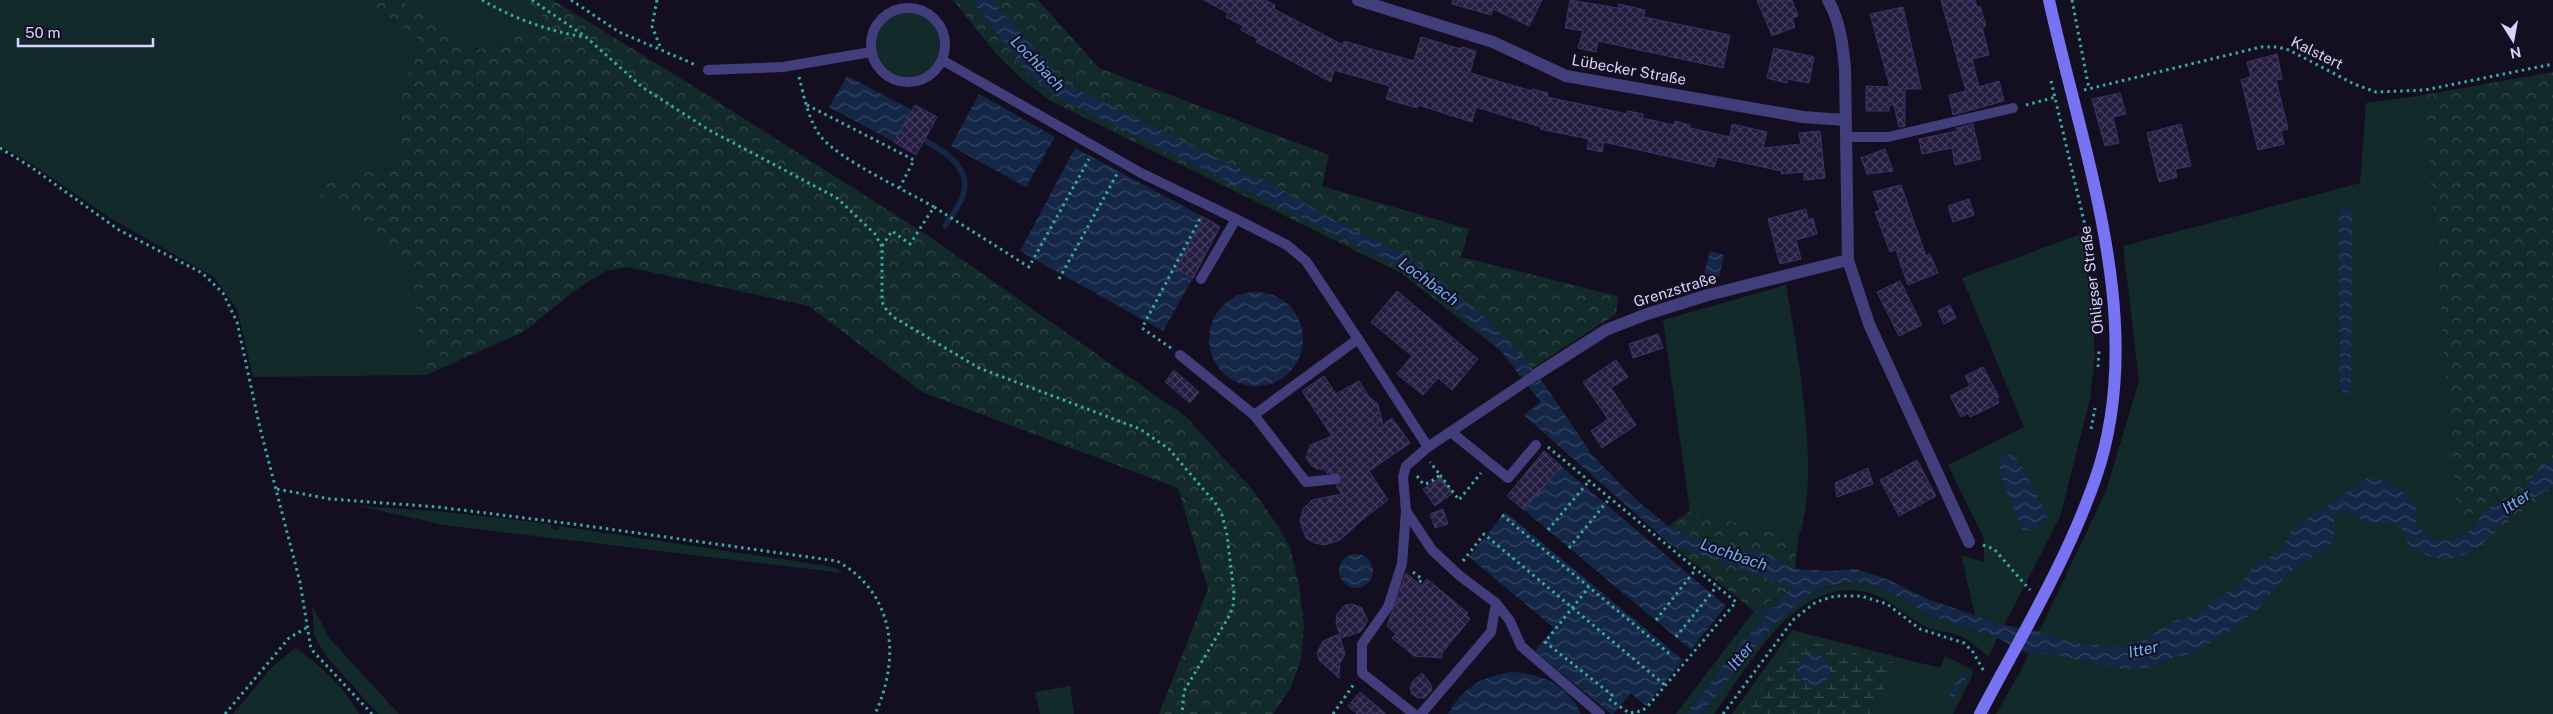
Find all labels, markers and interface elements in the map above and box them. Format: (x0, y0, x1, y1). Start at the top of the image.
scale bar (18, 15, 152, 47)
north arrow (2488, 15, 2538, 65)
text: 50 m (25, 24, 60, 41)
water label: Lochbach (1007, 32, 1069, 95)
street label: Kalstert (2288, 33, 2346, 72)
text: N (2509, 44, 2522, 62)
street label: Lübecker Straße (1571, 51, 1688, 88)
street label: Ohligser Straße (2076, 225, 2107, 335)
water label: Lochbach (1395, 253, 1462, 310)
street label: Grenzstraße (1631, 269, 1718, 310)
water label: Itter (2498, 485, 2535, 518)
water label: Lochbach (1698, 534, 1770, 575)
water label: Itter (2126, 637, 2161, 662)
water label: Itter (1723, 638, 1758, 674)

